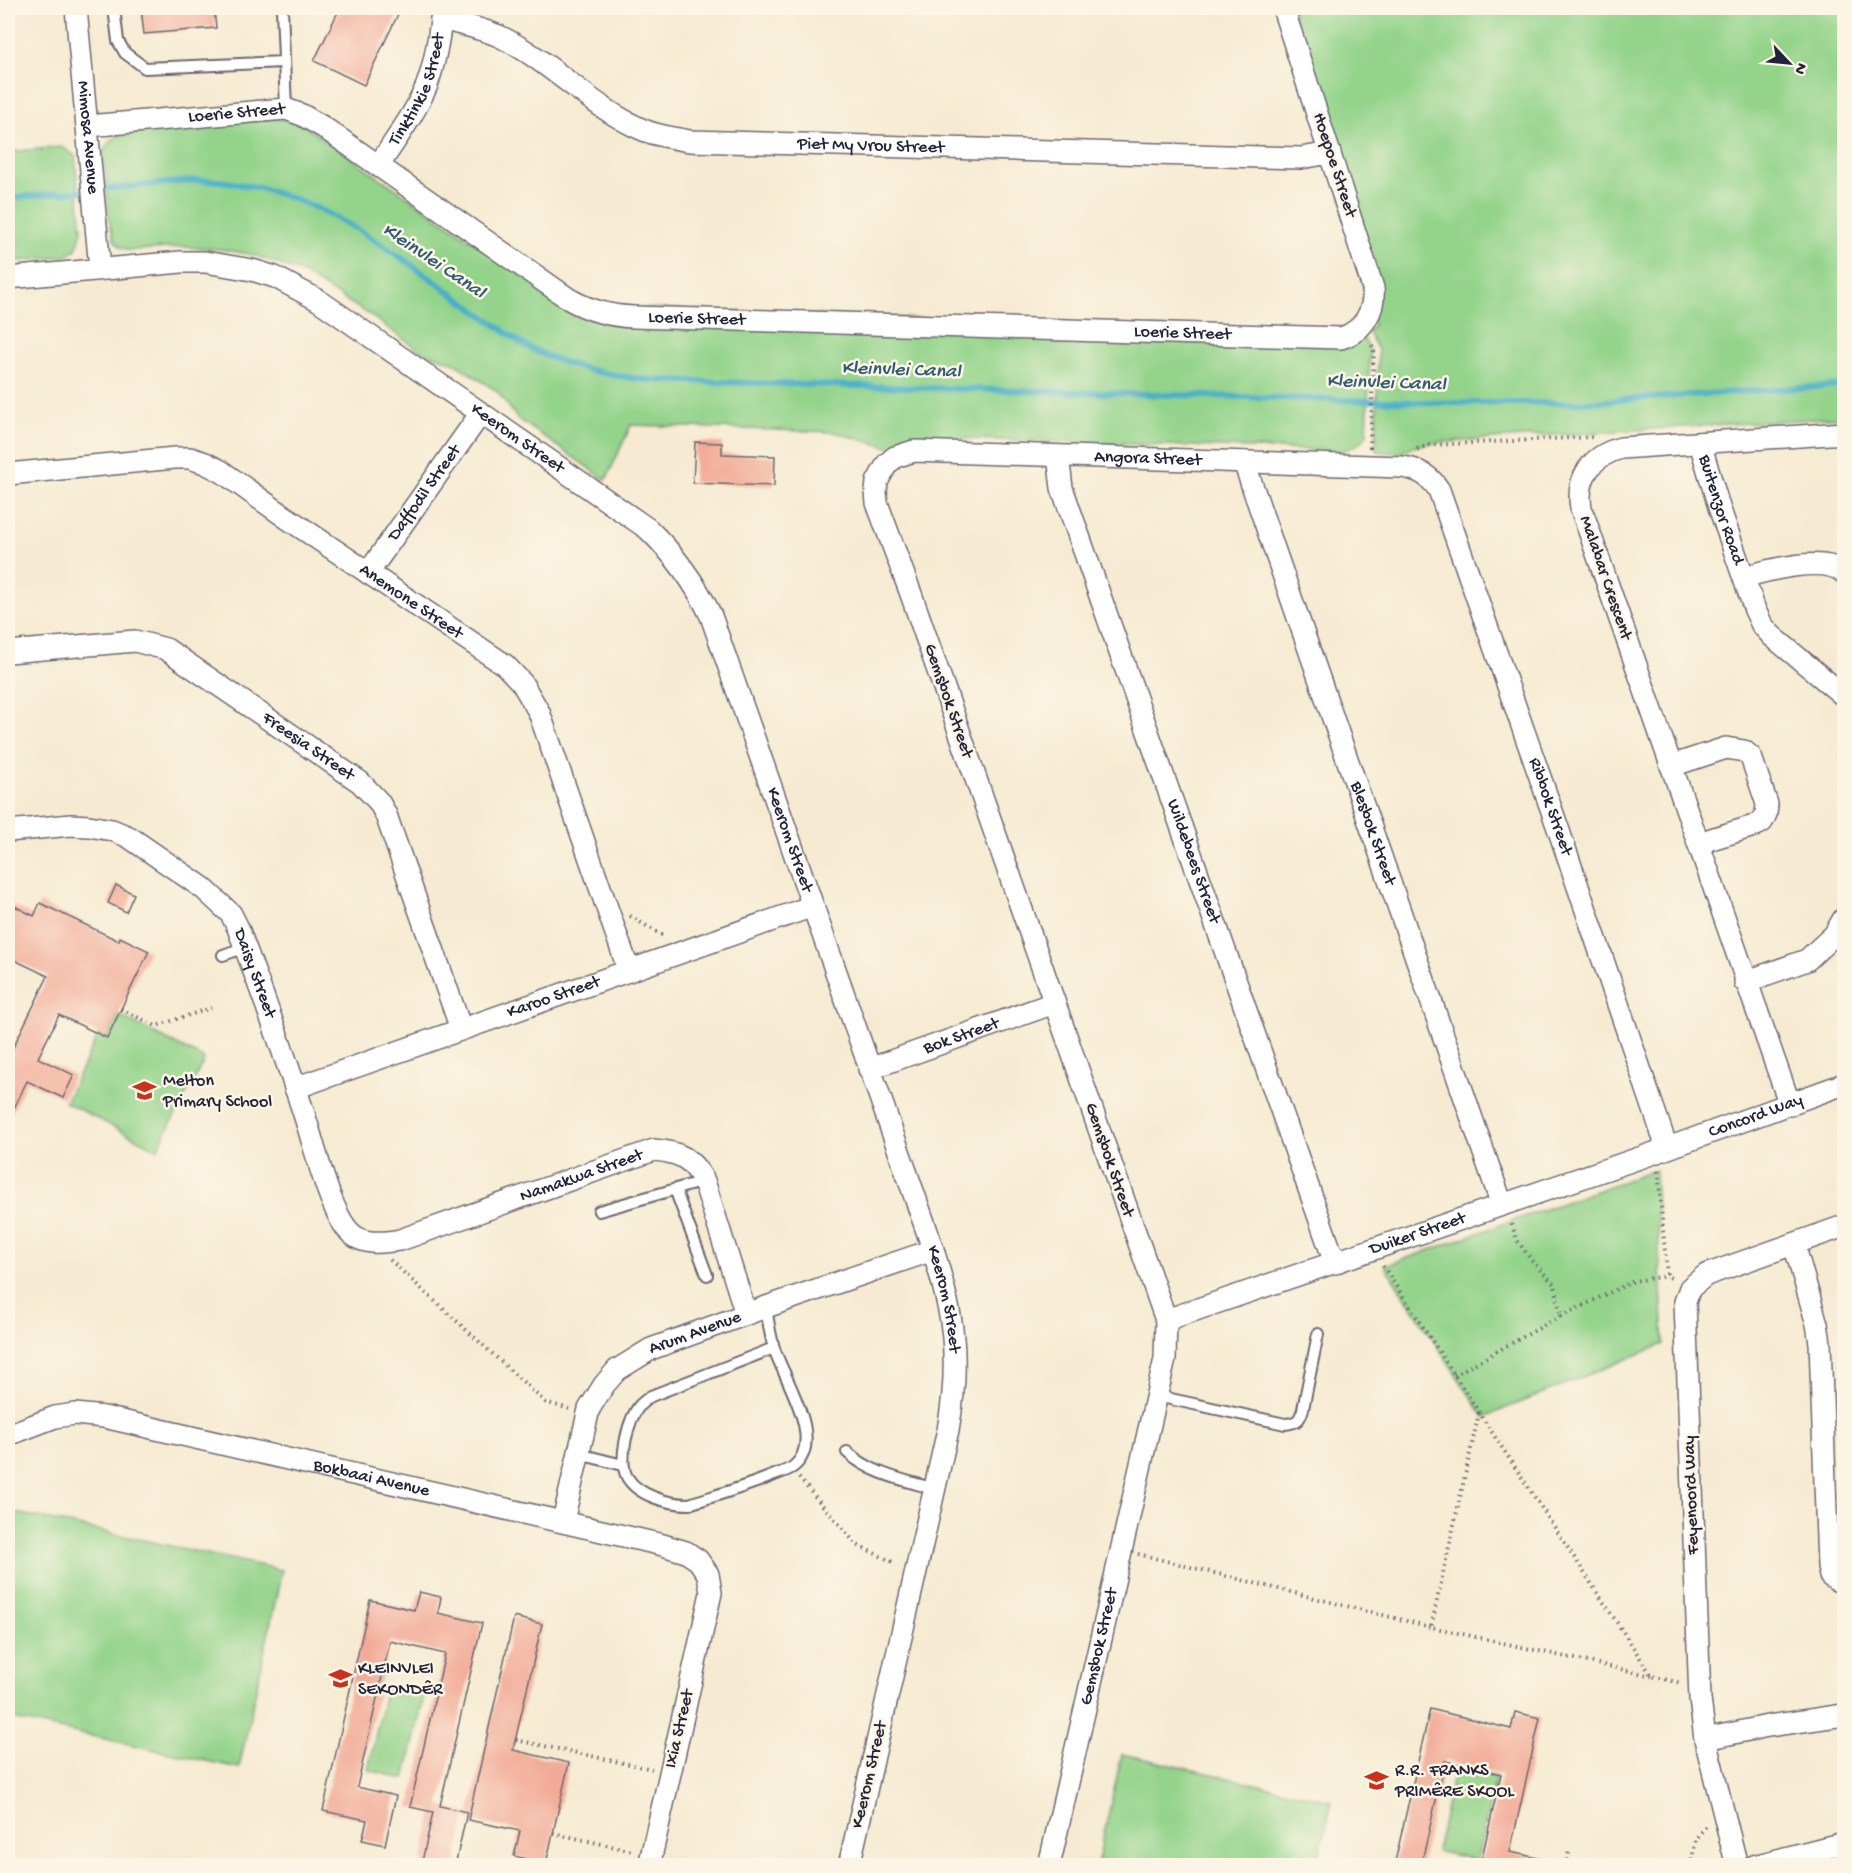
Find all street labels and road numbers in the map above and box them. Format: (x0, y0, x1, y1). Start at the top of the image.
street label: Tinktinkie Street (384, 30, 450, 151)
street label: Mimosa Avenue (72, 80, 104, 196)
street label: Loerie Street (187, 98, 287, 128)
street label: Hoepoe Street (1307, 110, 1361, 221)
street label: Piet My Vrou Street (796, 133, 946, 159)
street label: Loerie Street (648, 307, 747, 331)
street label: Loerie Street (1134, 321, 1233, 345)
street label: Keerom Street (467, 399, 570, 479)
street label: Daffodil Street (383, 439, 467, 546)
street label: Angora Street (1094, 446, 1204, 471)
street label: Buitenzor Road (1693, 452, 1749, 569)
street label: Malabar Crescent (1574, 513, 1637, 644)
street label: Anemone Street (355, 559, 468, 645)
street label: Gemsbok Street (919, 641, 978, 762)
street label: Freesia Street (257, 707, 360, 786)
street label: Ribbok Street (1524, 755, 1578, 860)
street label: Blesbok Street (1345, 778, 1401, 889)
street label: Keerom Street (762, 785, 818, 896)
street label: Wildebees Street (1162, 796, 1226, 928)
street label: Daisy Street (228, 925, 281, 1022)
street label: Karoo Street (504, 971, 604, 1023)
street label: Bok Street (920, 1012, 1004, 1060)
street label: Concord Way (1706, 1089, 1806, 1143)
street label: Gemsbok Street (1080, 1100, 1139, 1221)
street label: Namakwa Street (517, 1144, 647, 1207)
street label: Duiker Street (1366, 1207, 1470, 1260)
street label: Keerom Street (922, 1243, 965, 1355)
street label: Arum Avenue (646, 1306, 745, 1359)
street label: Feyenoord Way (1679, 1435, 1705, 1556)
street label: Bokbaai Avenue (310, 1455, 432, 1502)
street label: Gemsbok Street (1076, 1585, 1123, 1707)
street label: Ixia Street (661, 1686, 700, 1770)
street label: Keerom Street (847, 1718, 893, 1831)

